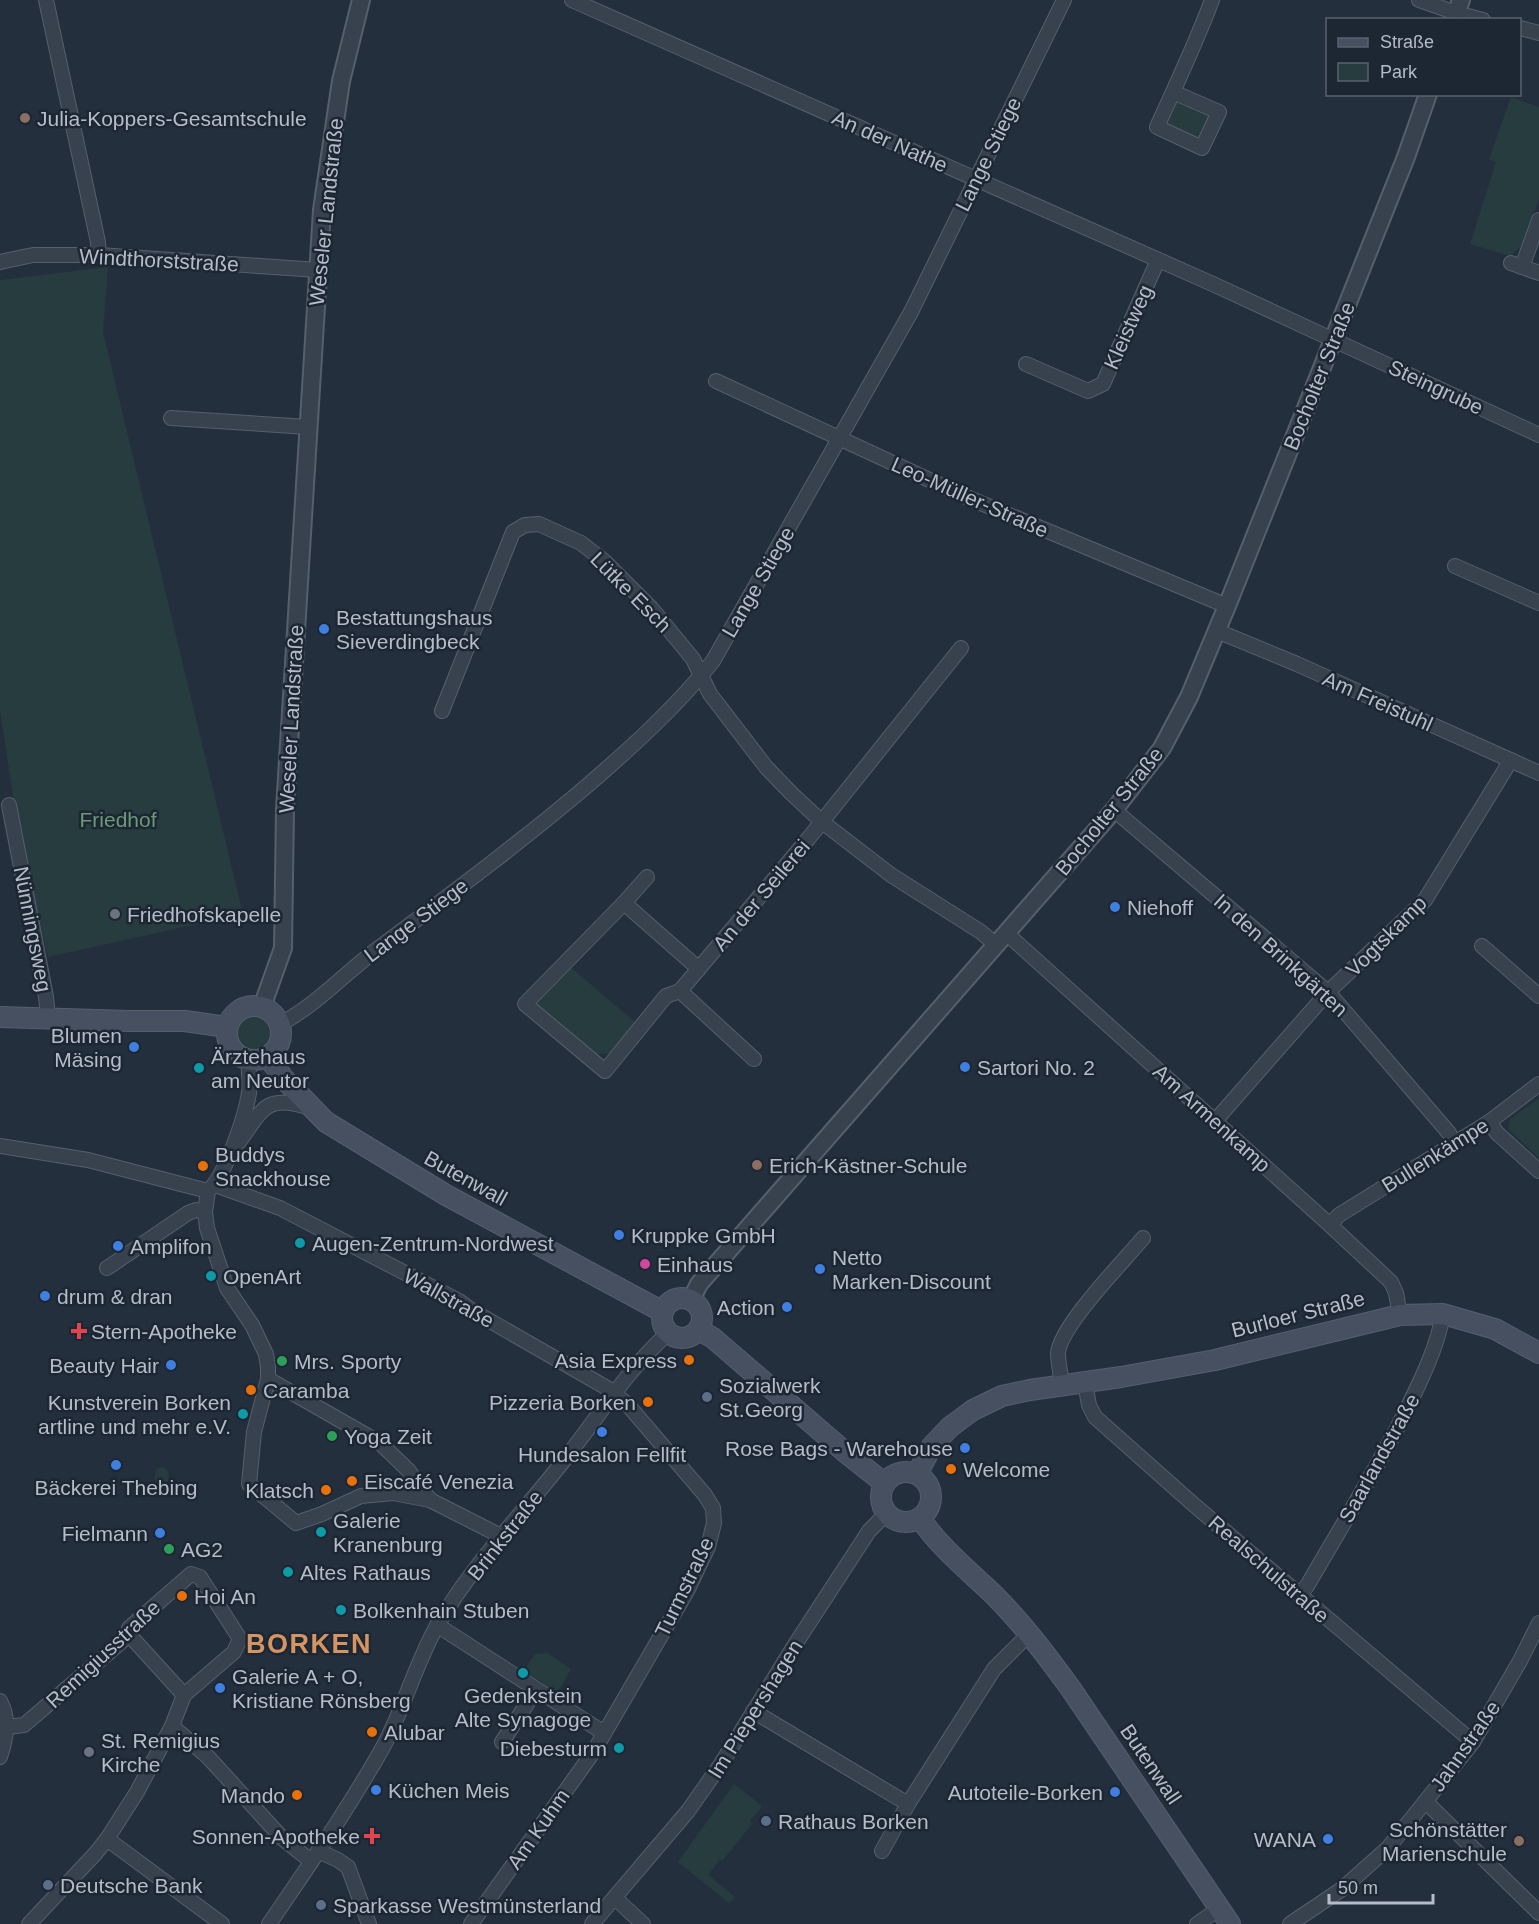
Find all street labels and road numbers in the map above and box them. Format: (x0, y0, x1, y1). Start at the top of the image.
street label: Lange Stiege (951, 93, 1025, 215)
street label: An der Nathe (829, 105, 951, 177)
street label: Weseler Landstraße (305, 117, 347, 307)
street label: Windthorststraße (79, 244, 239, 276)
street label: Kleistweg (1099, 281, 1157, 373)
street label: Bocholter Straße (1279, 299, 1359, 453)
street label: Steingrube (1385, 355, 1487, 419)
street label: Leo-Müller-Straße (888, 452, 1052, 542)
street label: Lange Stiege (717, 523, 799, 641)
street label: Lütke Esch (586, 547, 676, 637)
street label: Weseler Landstraße (275, 624, 307, 814)
street label: Am Freistuhl (1319, 667, 1437, 735)
street label: Bocholter Straße (1050, 743, 1168, 879)
street label: An der Seilerei (708, 835, 814, 955)
street label: Nünningsweg (10, 864, 56, 994)
street label: Lange Stiege (360, 874, 472, 966)
street label: In den Brinkgärten (1210, 889, 1352, 1021)
street label: Vogtskamp (1341, 891, 1431, 981)
street label: Am Armenkamp (1149, 1059, 1275, 1177)
street label: Bullenkämpe (1377, 1113, 1493, 1197)
street label: Butenwall (421, 1146, 511, 1210)
street label: Wallstraße (400, 1264, 498, 1332)
street label: Burloer Straße (1229, 1286, 1367, 1342)
street label: Saarlandstraße (1334, 1390, 1424, 1526)
street label: Brinkstraße (463, 1486, 547, 1584)
street label: Realschulstraße (1204, 1511, 1334, 1627)
street label: Turmstraße (650, 1534, 718, 1640)
street label: Remigiusstraße (41, 1595, 165, 1713)
street label: Im Piepershagen (703, 1636, 807, 1782)
street label: Jahnstraße (1425, 1696, 1505, 1796)
street label: Butenwall (1116, 1720, 1186, 1808)
street label: Am Kuhm (502, 1785, 574, 1873)

